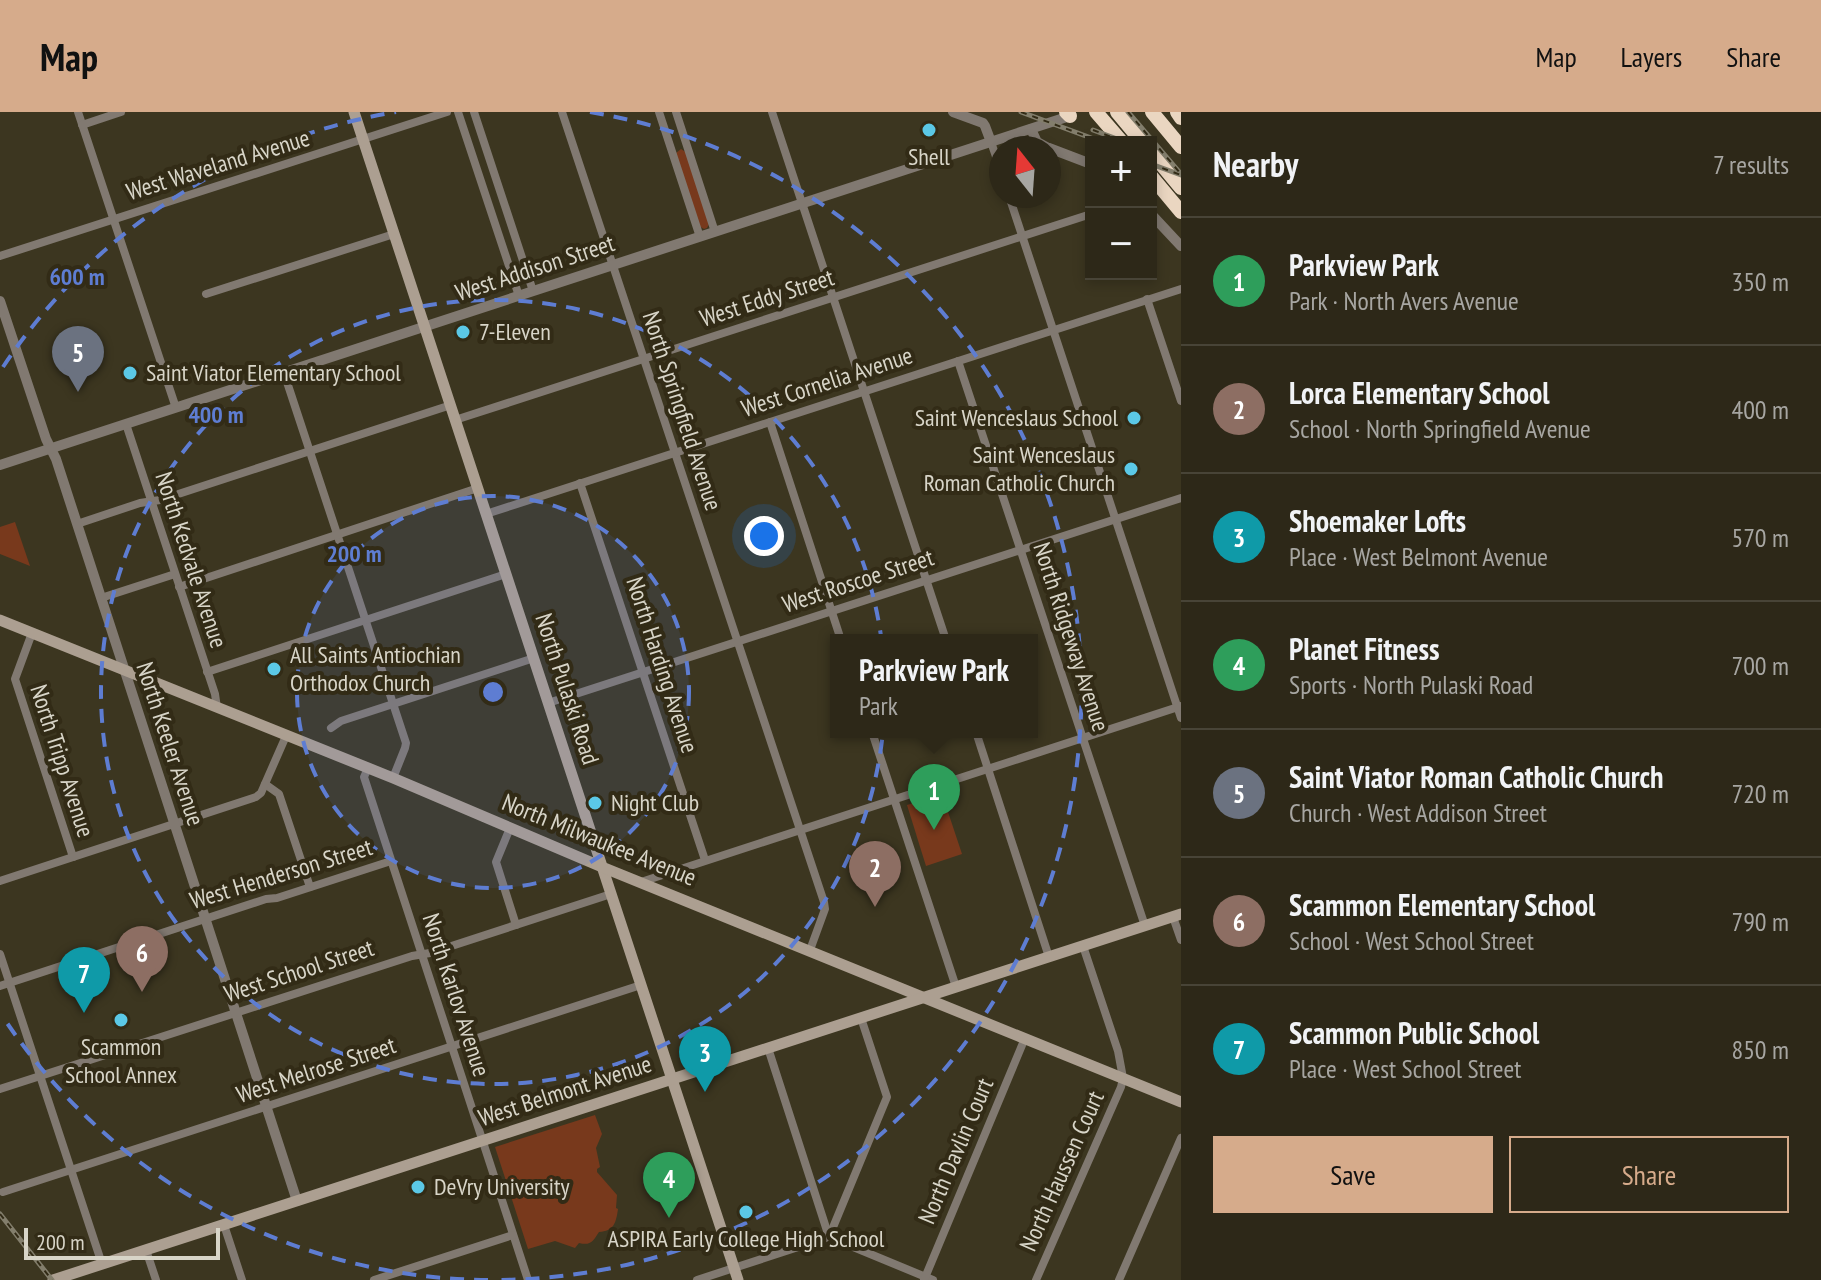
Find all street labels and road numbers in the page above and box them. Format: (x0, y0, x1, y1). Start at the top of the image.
street label: West Waveland Avenue (122, 122, 313, 207)
street label: West Addison Street (451, 227, 619, 308)
street label: West Eddy Street (696, 261, 838, 334)
street label: North Springfield Avenue (636, 307, 729, 514)
street label: West Cornelia Avenue (737, 339, 916, 424)
street label: North Kedvale Avenue (148, 468, 235, 652)
street label: North Ridgeway Avenue (1026, 538, 1117, 735)
street label: West Roscoe Street (778, 541, 938, 620)
street label: North Harding Avenue (619, 573, 706, 757)
street label: North Pulaski Road (528, 609, 606, 768)
street label: North Keeler Avenue (129, 658, 212, 830)
street label: North Tripp Avenue (23, 681, 102, 841)
street label: North Milwaukee Avenue (498, 786, 701, 893)
street label: West Henderson Street (186, 831, 376, 916)
street label: North Karlov Avenue (416, 909, 497, 1080)
street label: West School Street (220, 932, 378, 1009)
street label: West Melrose Street (232, 1029, 400, 1110)
street label: West Belmont Avenue (474, 1048, 655, 1133)
street label: North Davlin Court (911, 1073, 1000, 1228)
street label: North Haussen Court (1012, 1085, 1111, 1256)

